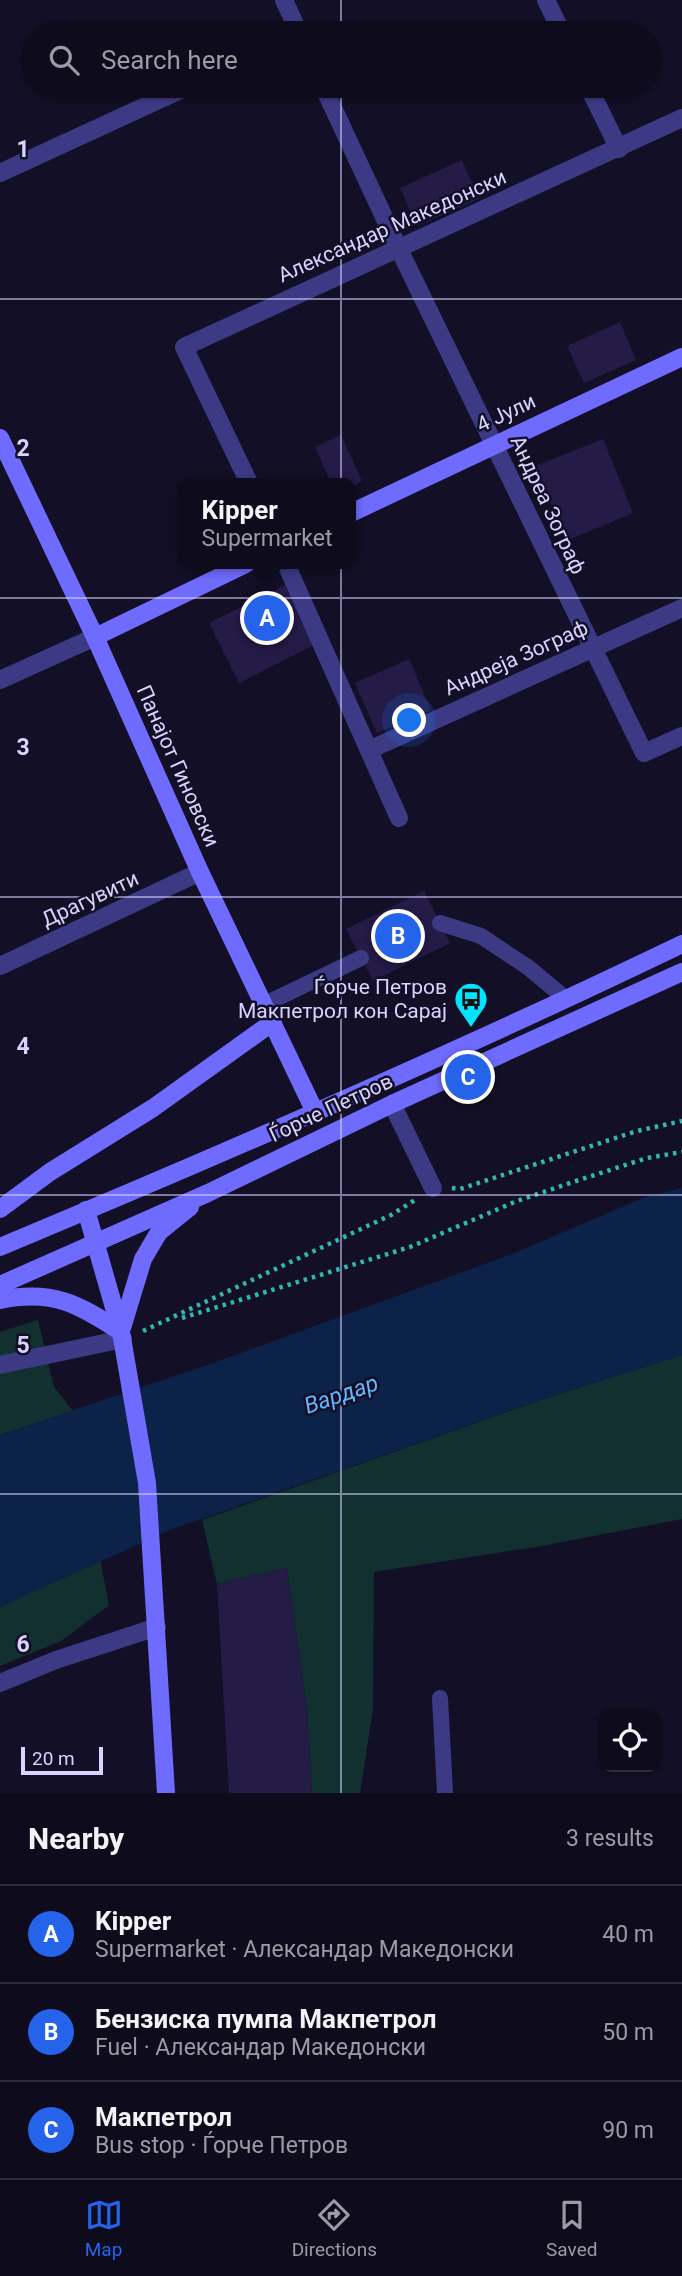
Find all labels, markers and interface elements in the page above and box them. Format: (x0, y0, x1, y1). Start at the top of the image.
search box (21, 21, 661, 98)
icon: search (45, 41, 83, 79)
text: Search here (101, 45, 238, 75)
text: 1 (16, 136, 30, 163)
street label: Александар Македонски (274, 165, 510, 287)
street label: 4 Јули (473, 389, 539, 437)
street label: Андреа Зограф (505, 432, 591, 578)
text: 2 (16, 435, 30, 462)
popup (178, 478, 356, 569)
text: Kipper (202, 495, 278, 525)
text: Supermarket (202, 525, 332, 552)
pin: A (244, 592, 290, 644)
street label: Андреја Зограф (440, 616, 592, 700)
street label: Панајот Гиновски (132, 682, 224, 850)
your location (392, 703, 426, 737)
text: 3 (16, 734, 30, 761)
street label: Драгувити (38, 866, 142, 932)
pin: B (375, 910, 421, 962)
place label: Ѓорче Петров Макпетрол кон Сарај (238, 975, 447, 1023)
bus stop icon: Ѓорче Петров Макпетрол кон Сарај (452, 980, 490, 1029)
text: 4 (16, 1033, 30, 1060)
pin: C (445, 1051, 491, 1103)
street label: Ѓорче Петров (266, 1069, 396, 1147)
text: 5 (16, 1332, 30, 1359)
water label: Вардар (301, 1369, 382, 1420)
text: 6 (16, 1631, 30, 1658)
map controls (598, 1709, 661, 1772)
button: locate (598, 1709, 661, 1772)
scale bar (21, 1744, 103, 1776)
text: 20 m (32, 1747, 75, 1770)
text: Nearby (28, 1821, 124, 1856)
text: 3 results (566, 1825, 654, 1852)
text: Kipper (95, 1906, 171, 1936)
text: A (43, 1921, 59, 1948)
text: 40 m (602, 1921, 654, 1948)
text: Supermarket · Αлександар Македонски (95, 1936, 514, 1963)
text: Бензиска пумпа Макпетрол (95, 2004, 436, 2034)
text: B (44, 2019, 58, 2046)
text: 50 m (602, 2019, 654, 2046)
text: Fuel · Αлександар Македонски (95, 2034, 426, 2061)
text: Макпетрол (95, 2102, 232, 2132)
text: C (43, 2117, 59, 2144)
text: 90 m (602, 2117, 654, 2144)
text: Bus stop · Ѓорче Петров (95, 2132, 348, 2159)
tab: Map (85, 2196, 123, 2261)
tab: Directions (292, 2196, 377, 2261)
tab: Saved (546, 2196, 597, 2261)

